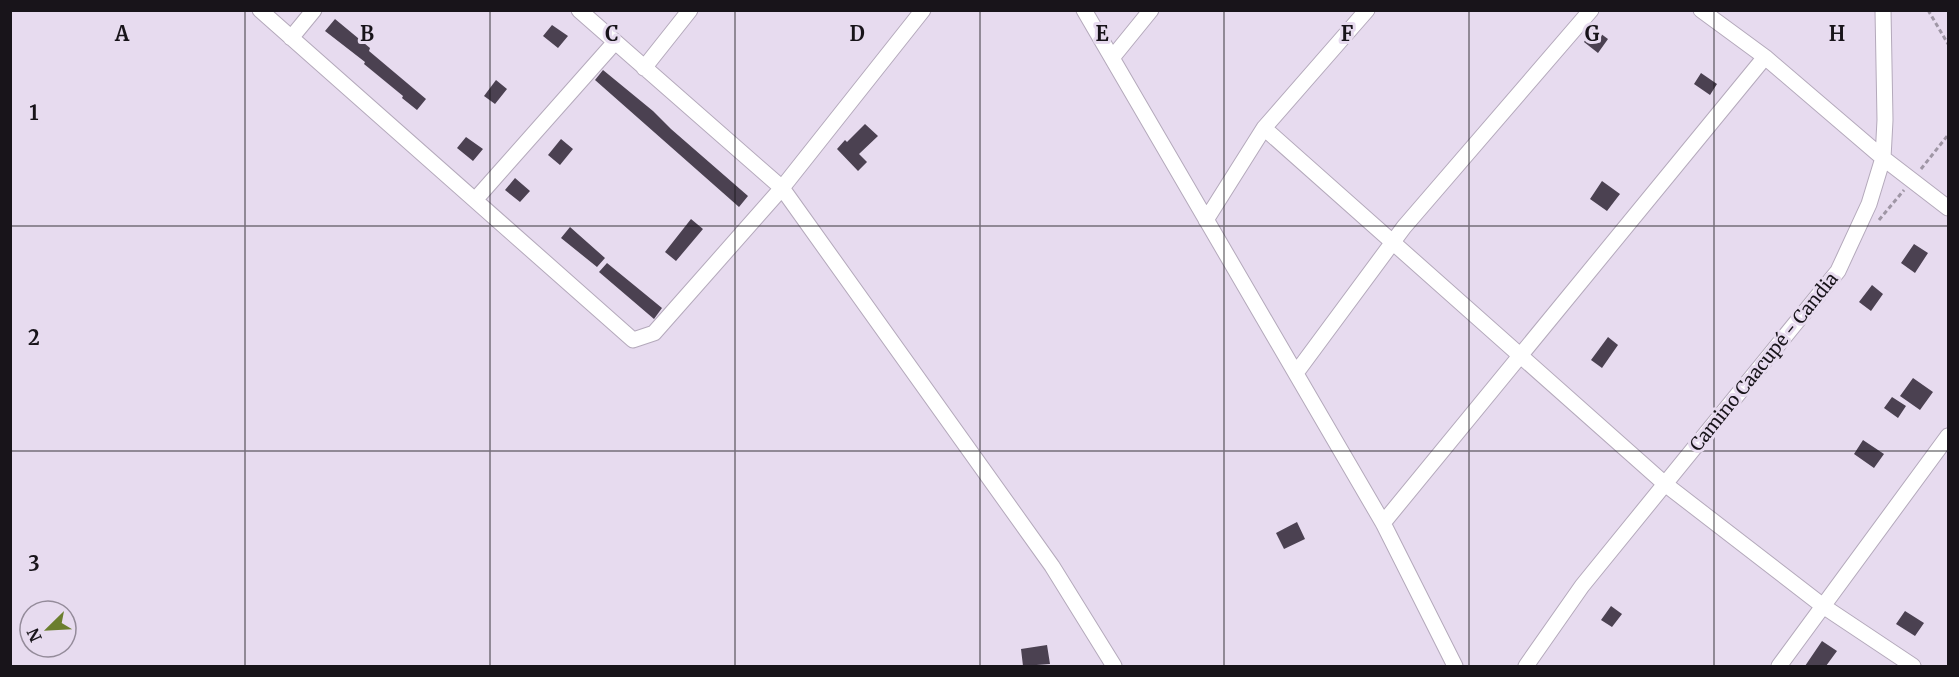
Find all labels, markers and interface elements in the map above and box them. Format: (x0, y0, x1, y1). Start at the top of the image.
text: A (114, 21, 130, 46)
text: B (360, 21, 374, 46)
text: C (605, 21, 619, 46)
text: D (849, 21, 865, 46)
text: E (1095, 21, 1109, 46)
text: F (1341, 21, 1354, 46)
text: G (1585, 21, 1600, 46)
text: H (1829, 21, 1845, 46)
text: 1 (29, 100, 39, 125)
street label: Camino Caacupé - Candia (1684, 267, 1843, 456)
text: 2 (28, 325, 40, 350)
text: 3 (28, 551, 40, 576)
north arrow (18, 599, 78, 659)
text: N (22, 625, 46, 645)

